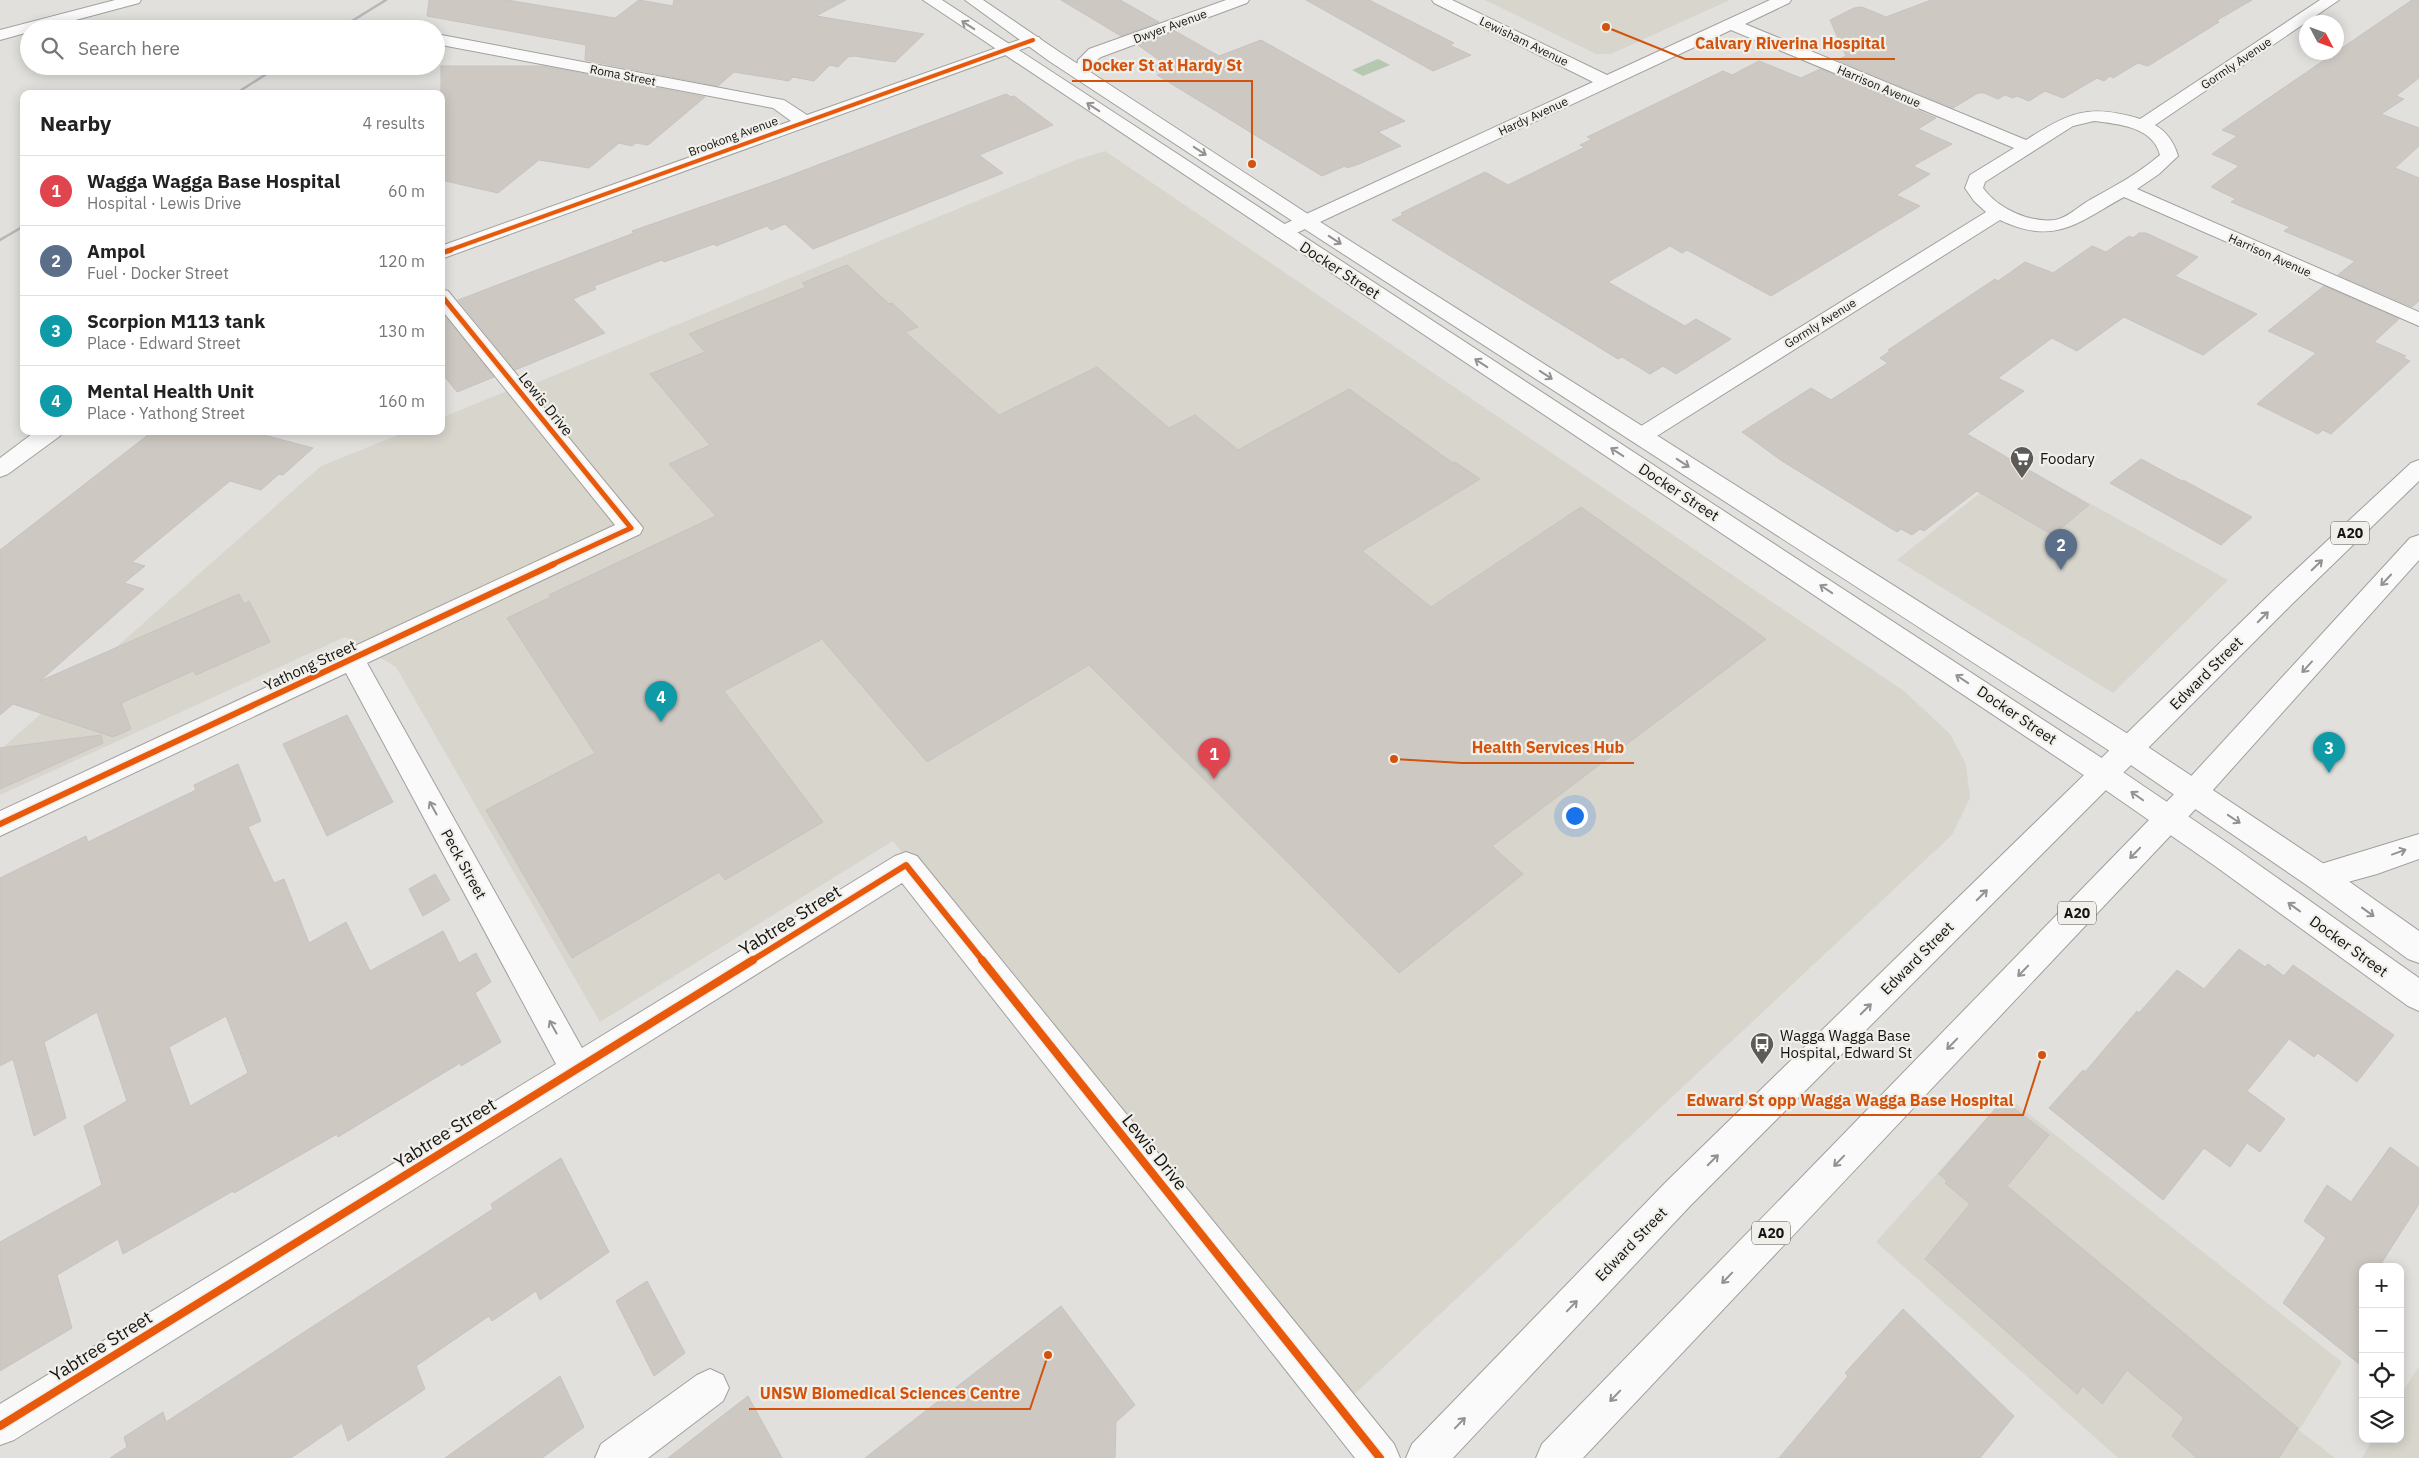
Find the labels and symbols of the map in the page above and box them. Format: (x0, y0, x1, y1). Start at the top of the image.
street label: Dwyer Avenue (1131, 6, 1209, 46)
street label: Lewisham Avenue (1477, 13, 1571, 69)
north arrow (2299, 15, 2344, 60)
one-way arrow (962, 20, 976, 30)
callout: Calvary Riverina Hospital (1685, 28, 1895, 59)
text: Calvary Riverina Hospital (1695, 33, 1885, 53)
street label: Gormly Avenue (2198, 34, 2275, 92)
callout: Docker St at Hardy St (1072, 50, 1252, 81)
text: Docker St at Hardy St (1082, 55, 1242, 75)
street label: Roma Street (589, 61, 657, 89)
street label: Harrison Avenue (1835, 62, 1923, 110)
street label: Hardy Avenue (1496, 93, 1571, 139)
one-way arrow (1087, 102, 1101, 112)
street label: Brookong Avenue (686, 113, 780, 159)
one-way arrow (1192, 146, 1206, 156)
street label: Harrison Avenue (2226, 230, 2314, 280)
one-way arrow (1328, 235, 1342, 245)
street label: Docker Street (1296, 237, 1384, 303)
street label: Gormly Avenue (1781, 295, 1859, 351)
one-way arrow (1475, 357, 1489, 367)
street label: Lewis Drive (515, 368, 577, 440)
one-way arrow (1539, 370, 1553, 380)
supermarket icon: Foodary (2009, 445, 2035, 479)
one-way arrow (1610, 447, 1624, 457)
place label: Foodary (2040, 449, 2095, 468)
one-way arrow (1675, 458, 1689, 468)
street label: Docker Street (1635, 459, 1723, 525)
road number: A20 (2331, 522, 2369, 544)
pin: 2 (2045, 529, 2077, 570)
one-way arrow (2311, 559, 2323, 571)
one-way arrow (2380, 573, 2392, 586)
one-way arrow (1819, 584, 1833, 594)
one-way arrow (2257, 611, 2269, 623)
street label: Edward Street (2166, 633, 2246, 713)
street label: Yathong Street (261, 635, 359, 695)
one-way arrow (2301, 660, 2313, 673)
one-way arrow (1955, 674, 1969, 684)
pin: 4 (645, 681, 677, 722)
street label: Docker Street (1974, 681, 2060, 749)
callout: Health Services Hub (1462, 732, 1634, 763)
pin: 3 (2313, 732, 2345, 773)
text: Health Services Hub (1472, 737, 1625, 757)
pin: 1 (1198, 738, 1230, 779)
one-way arrow (2130, 791, 2144, 801)
one-way arrow (428, 800, 438, 815)
your location (1562, 803, 1588, 829)
one-way arrow (2227, 815, 2241, 825)
street label: Peck Street (437, 826, 491, 902)
one-way arrow (2129, 847, 2141, 860)
one-way arrow (2391, 847, 2406, 857)
street label: Yabtree Street (735, 880, 845, 960)
one-way arrow (1975, 889, 1987, 901)
road number: A20 (2058, 901, 2096, 924)
one-way arrow (2287, 902, 2301, 912)
one-way arrow (2361, 907, 2375, 917)
street label: Docker Street (2306, 911, 2392, 981)
street label: Edward Street (1877, 918, 1957, 998)
one-way arrow (2017, 964, 2029, 976)
one-way arrow (1860, 1003, 1872, 1015)
one-way arrow (548, 1020, 557, 1035)
place label: Wagga Wagga Base Hospital, Edward St (1780, 1026, 1912, 1062)
bus stop icon: Wagga Wagga Base Hospital, Edward St (1749, 1031, 1775, 1065)
one-way arrow (1946, 1037, 1958, 1050)
callout: Edward St opp Wagga Wagga Base Hospital (1677, 1084, 2023, 1115)
text: Edward St opp Wagga Wagga Base Hospital (1687, 1090, 2014, 1110)
street label: Yabtree Street (390, 1093, 500, 1173)
street label: Lewis Drive (1117, 1109, 1193, 1195)
one-way arrow (1707, 1153, 1719, 1166)
one-way arrow (1833, 1155, 1845, 1167)
street label: Edward Street (1591, 1203, 1671, 1285)
road number: A20 (1752, 1222, 1790, 1244)
one-way arrow (1721, 1272, 1733, 1285)
one-way arrow (1566, 1299, 1578, 1312)
street label: Yabtree Street (46, 1306, 156, 1386)
callout: UNSW Biomedical Sciences Centre (749, 1378, 1030, 1409)
text: UNSW Biomedical Sciences Centre (760, 1383, 1020, 1403)
one-way arrow (1609, 1390, 1621, 1402)
one-way arrow (1454, 1417, 1466, 1430)

